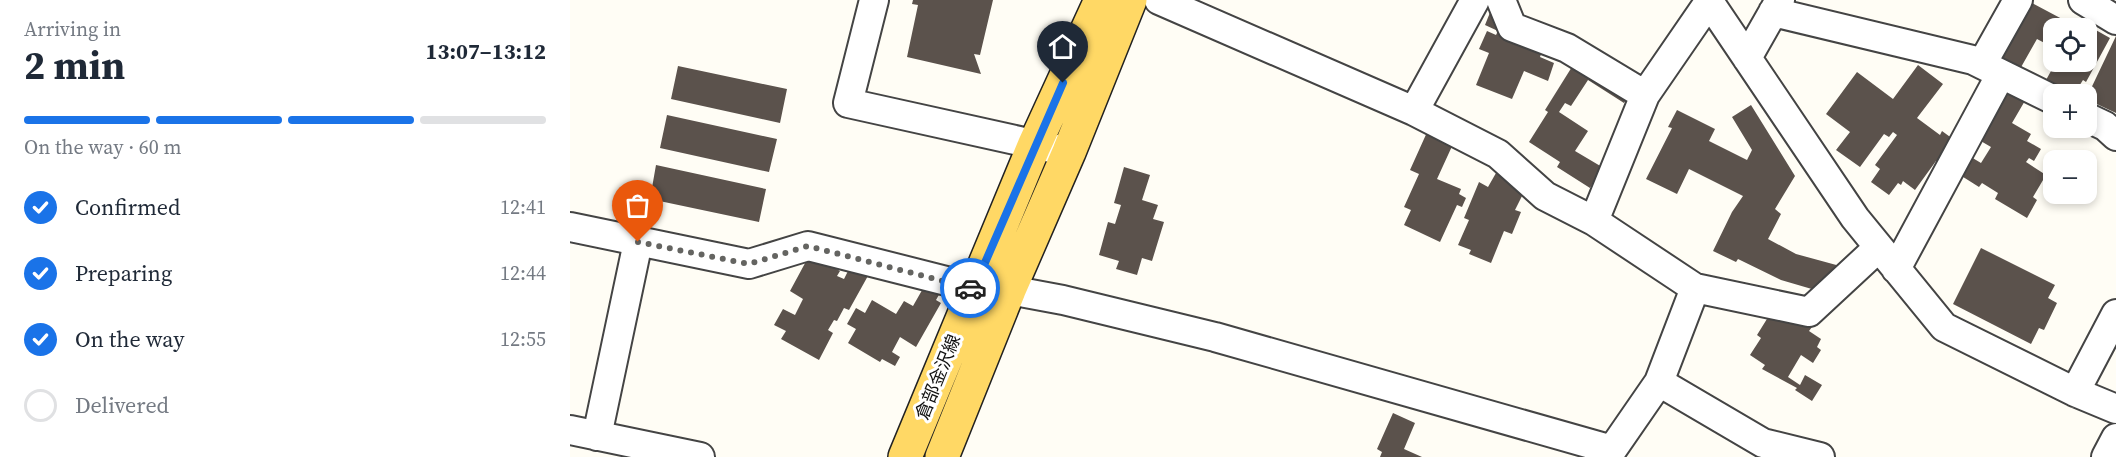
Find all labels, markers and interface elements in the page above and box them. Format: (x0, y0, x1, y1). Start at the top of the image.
text: Arriving in (24, 15, 121, 43)
map controls (2043, 18, 2097, 204)
button: locate (2043, 18, 2097, 72)
pin (1037, 21, 1088, 83)
icon: home (1046, 30, 1079, 63)
text: 13:07–13:12 (426, 36, 546, 66)
text: 2 min (24, 39, 125, 92)
button: + (2043, 84, 2097, 138)
text: On the way · 60 m (24, 133, 181, 161)
button: − (2043, 150, 2097, 204)
pin (612, 180, 663, 242)
icon: bag (621, 189, 654, 222)
icon: check (24, 191, 57, 224)
text: Confirmed (75, 192, 180, 222)
text: 12:41 (500, 193, 546, 221)
icon: check (24, 257, 57, 290)
text: Preparing (75, 258, 172, 288)
courier (940, 258, 1000, 318)
text: 12:44 (500, 259, 546, 287)
icon: car (954, 272, 987, 305)
icon: check (24, 323, 57, 356)
text: On the way (75, 324, 184, 354)
text: 12:55 (500, 325, 546, 353)
street label: 倉部金沢線 (909, 330, 966, 423)
text: Delivered (75, 390, 169, 420)

